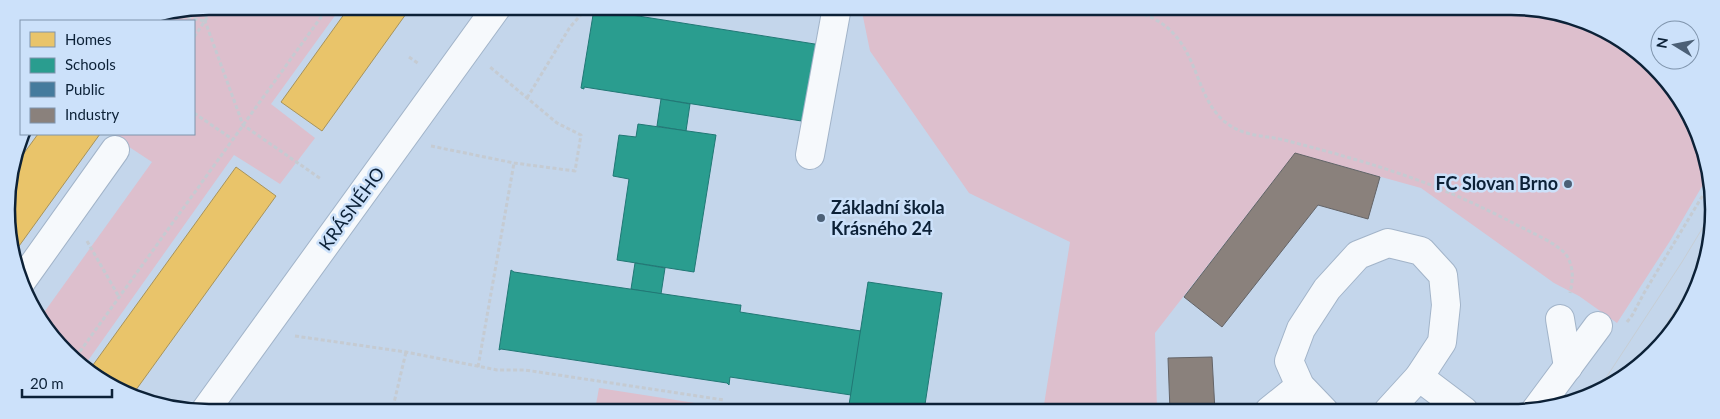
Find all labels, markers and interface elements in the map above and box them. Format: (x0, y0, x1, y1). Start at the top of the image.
legend (20, 20, 195, 135)
north arrow (1650, 20, 1700, 70)
text: Homes (65, 30, 111, 48)
text: N (1652, 36, 1671, 49)
text: Schools (65, 55, 116, 73)
text: Public (65, 80, 105, 98)
text: Industry (65, 105, 120, 123)
street label: KRÁSNÉHO (314, 163, 389, 254)
place label: FC Slovan Brno (1436, 172, 1558, 194)
marker: FC Slovan Brno (1562, 178, 1574, 190)
place label: Základní škola Krásného 24 (831, 196, 945, 239)
marker: Základní škola Krásného 24 (815, 212, 827, 224)
scale bar (22, 366, 112, 398)
text: 20 m (30, 374, 64, 392)

